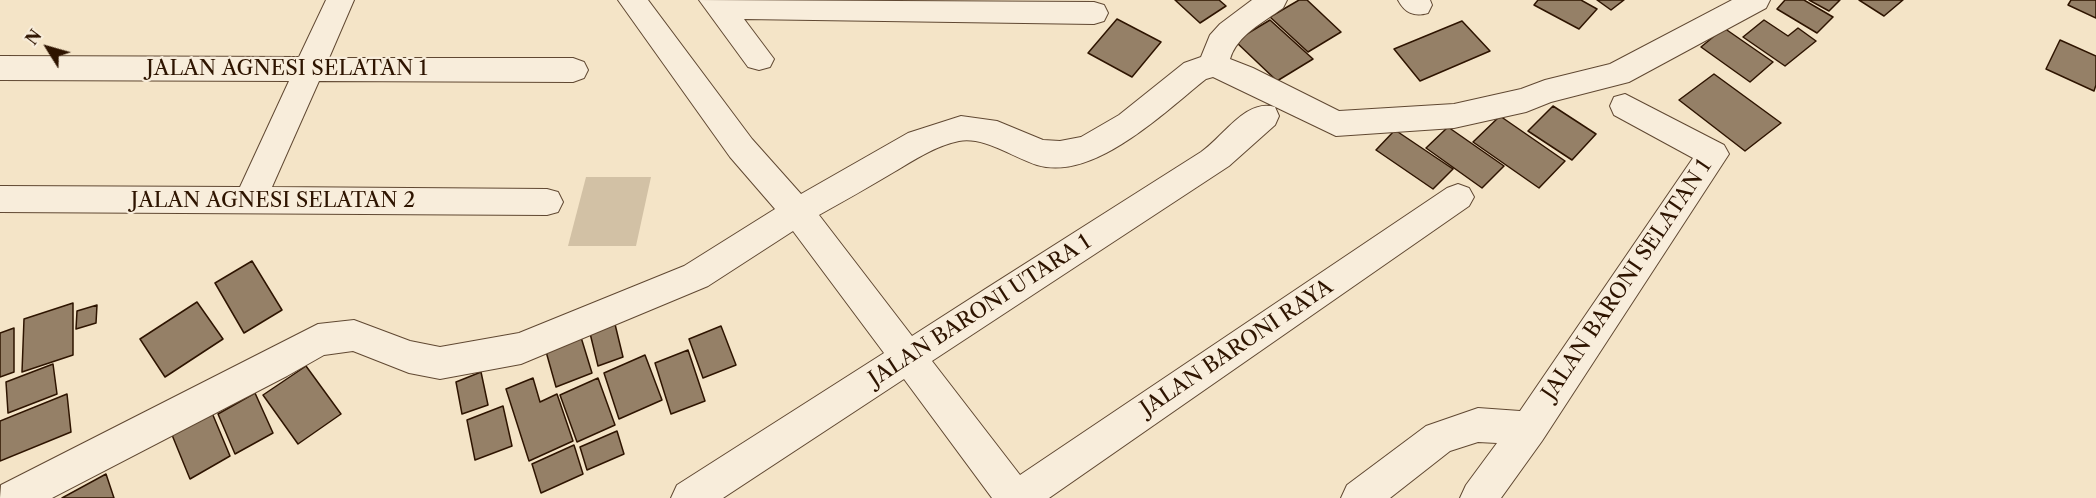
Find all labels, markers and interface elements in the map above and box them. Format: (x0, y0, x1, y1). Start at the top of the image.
north arrow (18, 18, 78, 78)
text: N (21, 26, 46, 49)
street label: JALAN AGNESI SELATAN 1 (146, 56, 428, 82)
street label: JALAN BARONI SELATAN 1 (1537, 155, 1717, 405)
street label: JALAN AGNESI SELATAN 2 (131, 188, 415, 214)
street label: JALAN BARONI UTARA 1 (864, 230, 1096, 392)
street label: JALAN BARONI RAYA (1136, 274, 1338, 422)

